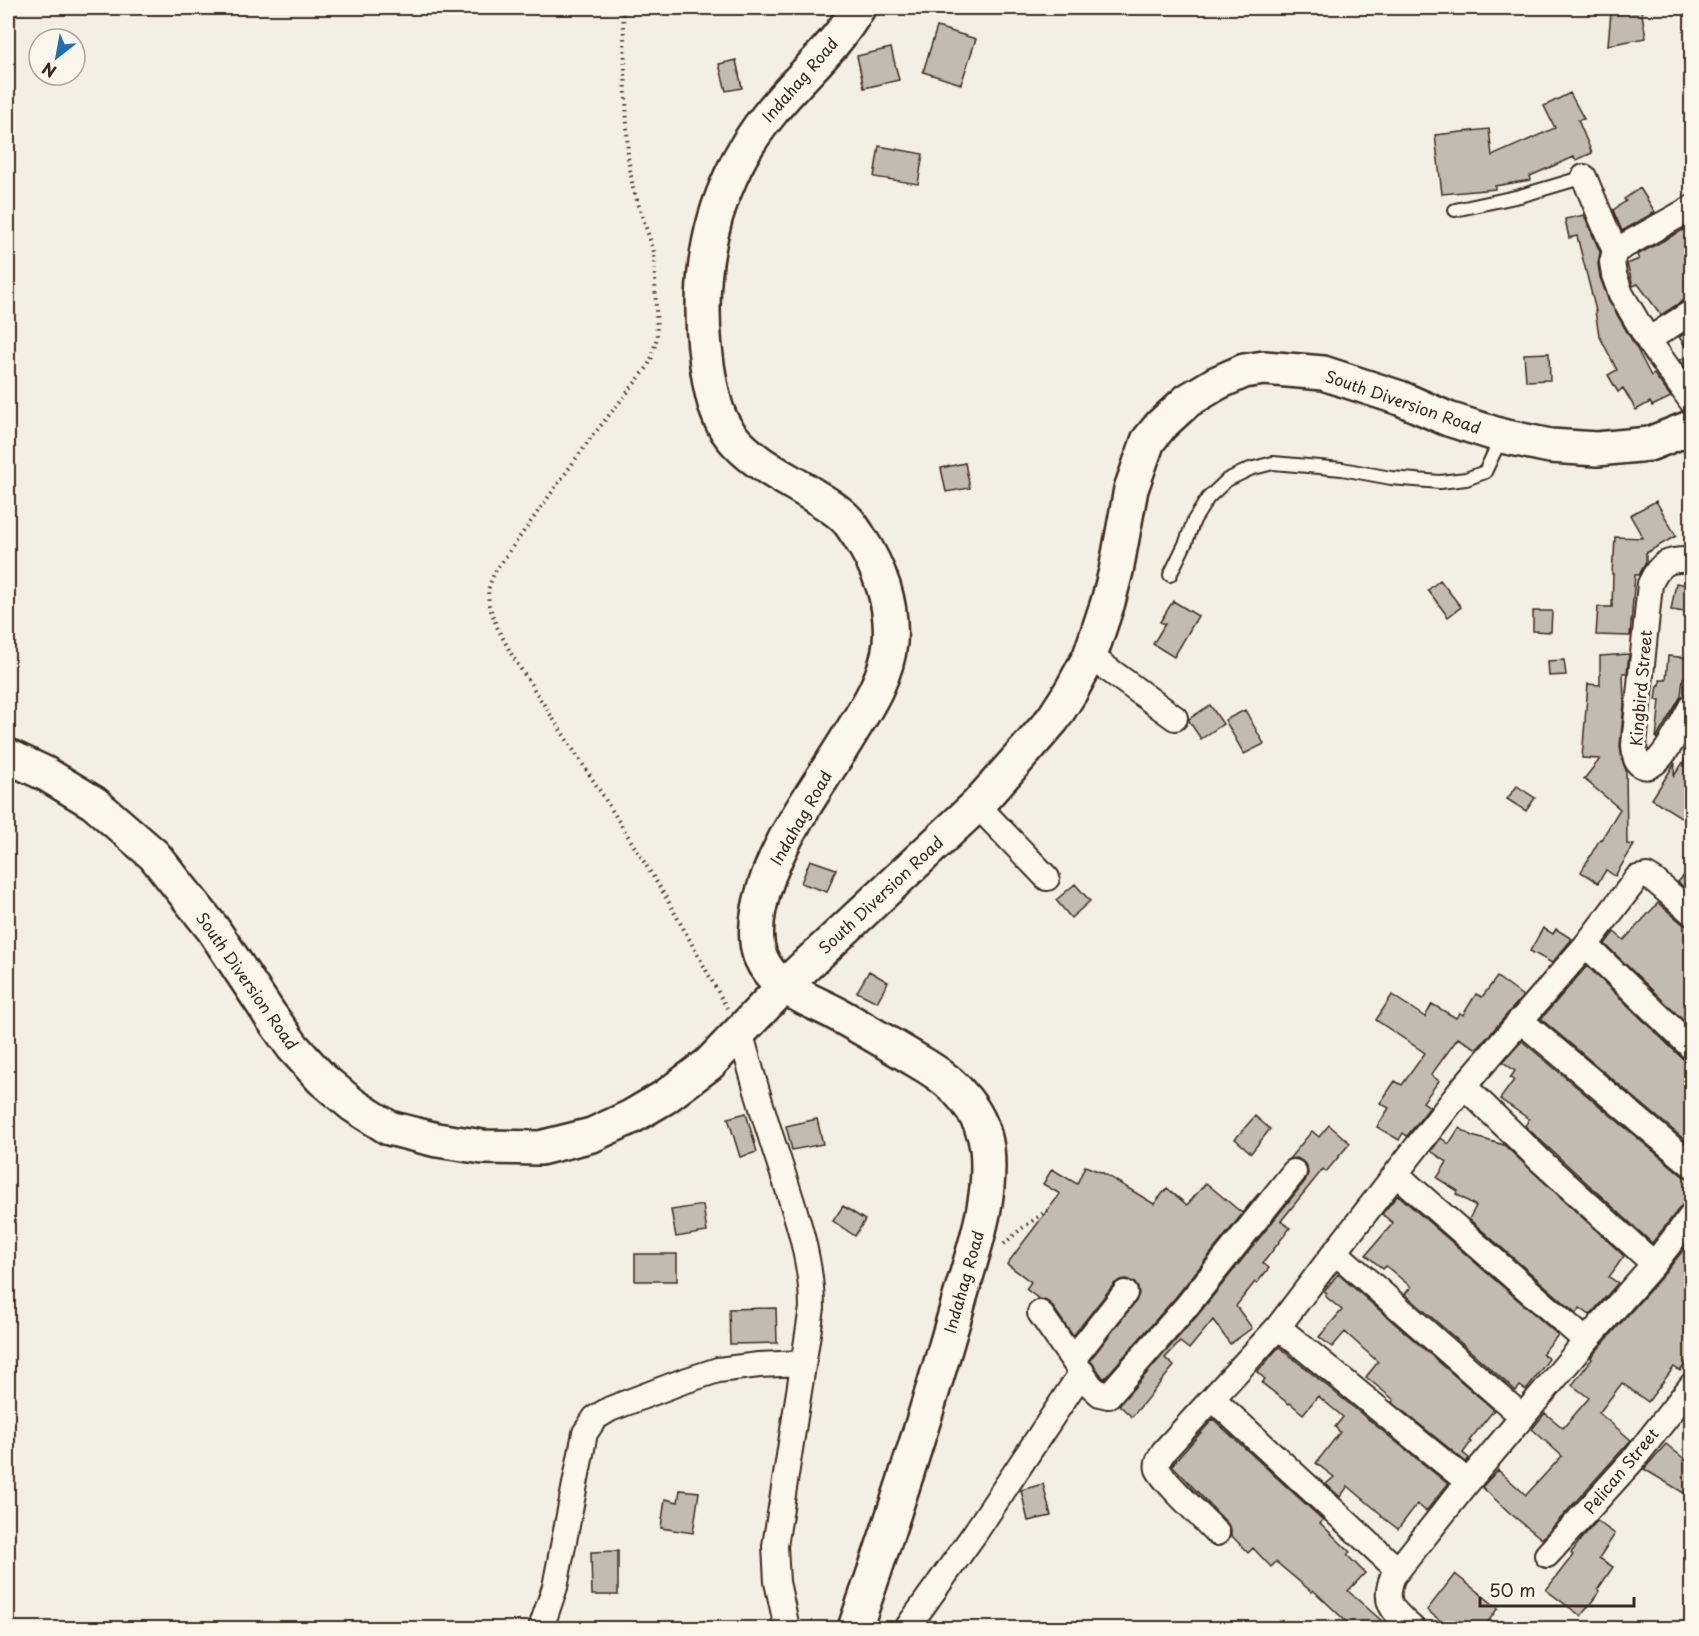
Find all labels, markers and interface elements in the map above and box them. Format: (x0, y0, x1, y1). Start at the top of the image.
north arrow (27, 27, 87, 87)
street label: Indahag Road (756, 32, 843, 127)
text: N (37, 57, 60, 84)
street label: South Diversion Road (1322, 363, 1484, 439)
street label: Kingbird Street (1623, 628, 1657, 747)
street label: Indahag Road (763, 766, 837, 869)
street label: South Diversion Road (813, 830, 948, 959)
street label: South Diversion Road (191, 907, 304, 1054)
street label: Indahag Road (937, 1228, 989, 1336)
street label: Pelican Street (1577, 1422, 1663, 1519)
scale bar (1480, 1570, 1634, 1608)
text: 50 m (1489, 1576, 1536, 1603)

